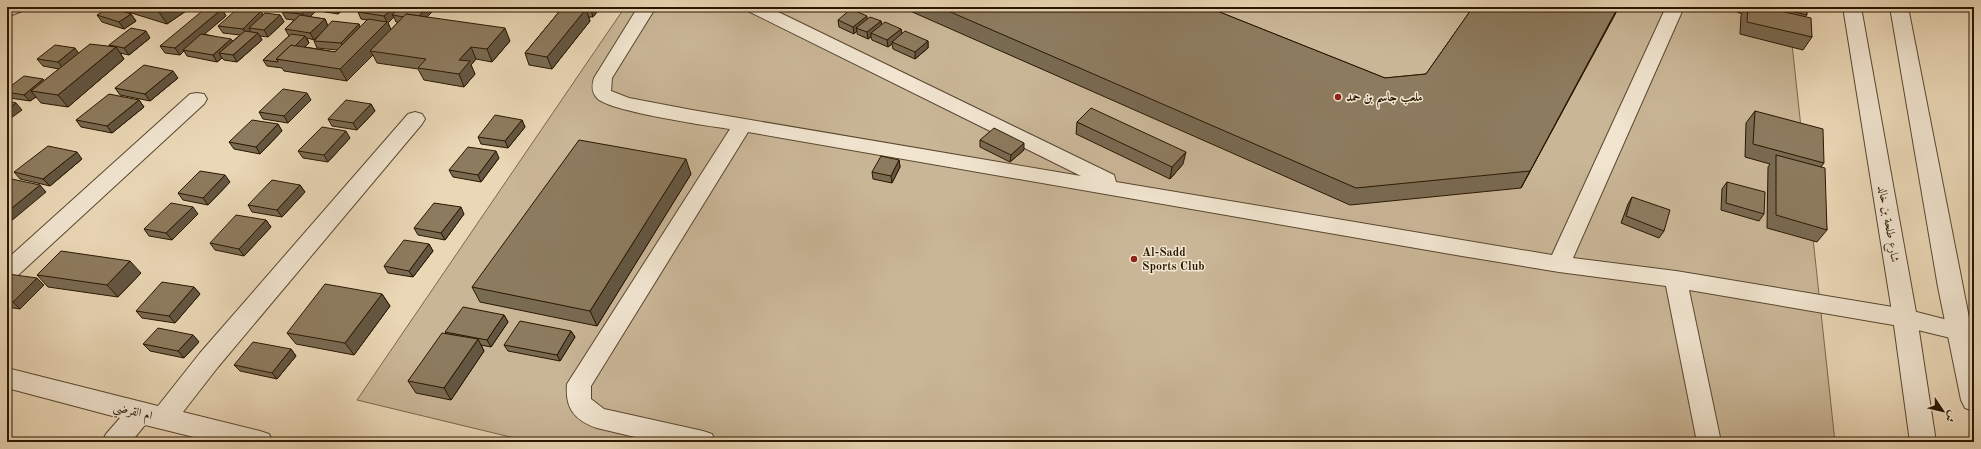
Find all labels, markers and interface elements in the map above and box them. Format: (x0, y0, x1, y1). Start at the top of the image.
place label: ملعب جاسم بن حمد (1346, 91, 1423, 109)
marker: ملعب جاسم بن حمد (1333, 92, 1343, 102)
street label: شارع طلحة بن خالد (1871, 185, 1901, 264)
place label: Al-Sadd Sports Club (1142, 247, 1205, 273)
marker: Al-Sadd Sports Club (1129, 254, 1139, 264)
north arrow (1923, 391, 1963, 431)
street label: ام القرضي (111, 401, 154, 427)
text: ش (1942, 408, 1958, 424)

